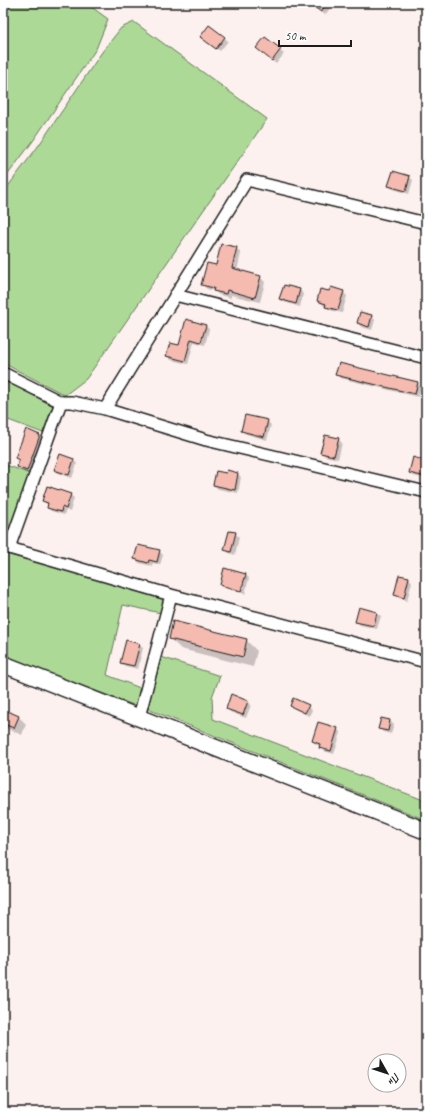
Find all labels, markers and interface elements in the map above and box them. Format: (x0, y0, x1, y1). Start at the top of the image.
scale bar (279, 22, 351, 48)
text: 50 m (285, 28, 307, 44)
north arrow (367, 1053, 407, 1093)
text: Пн (385, 1070, 404, 1089)

